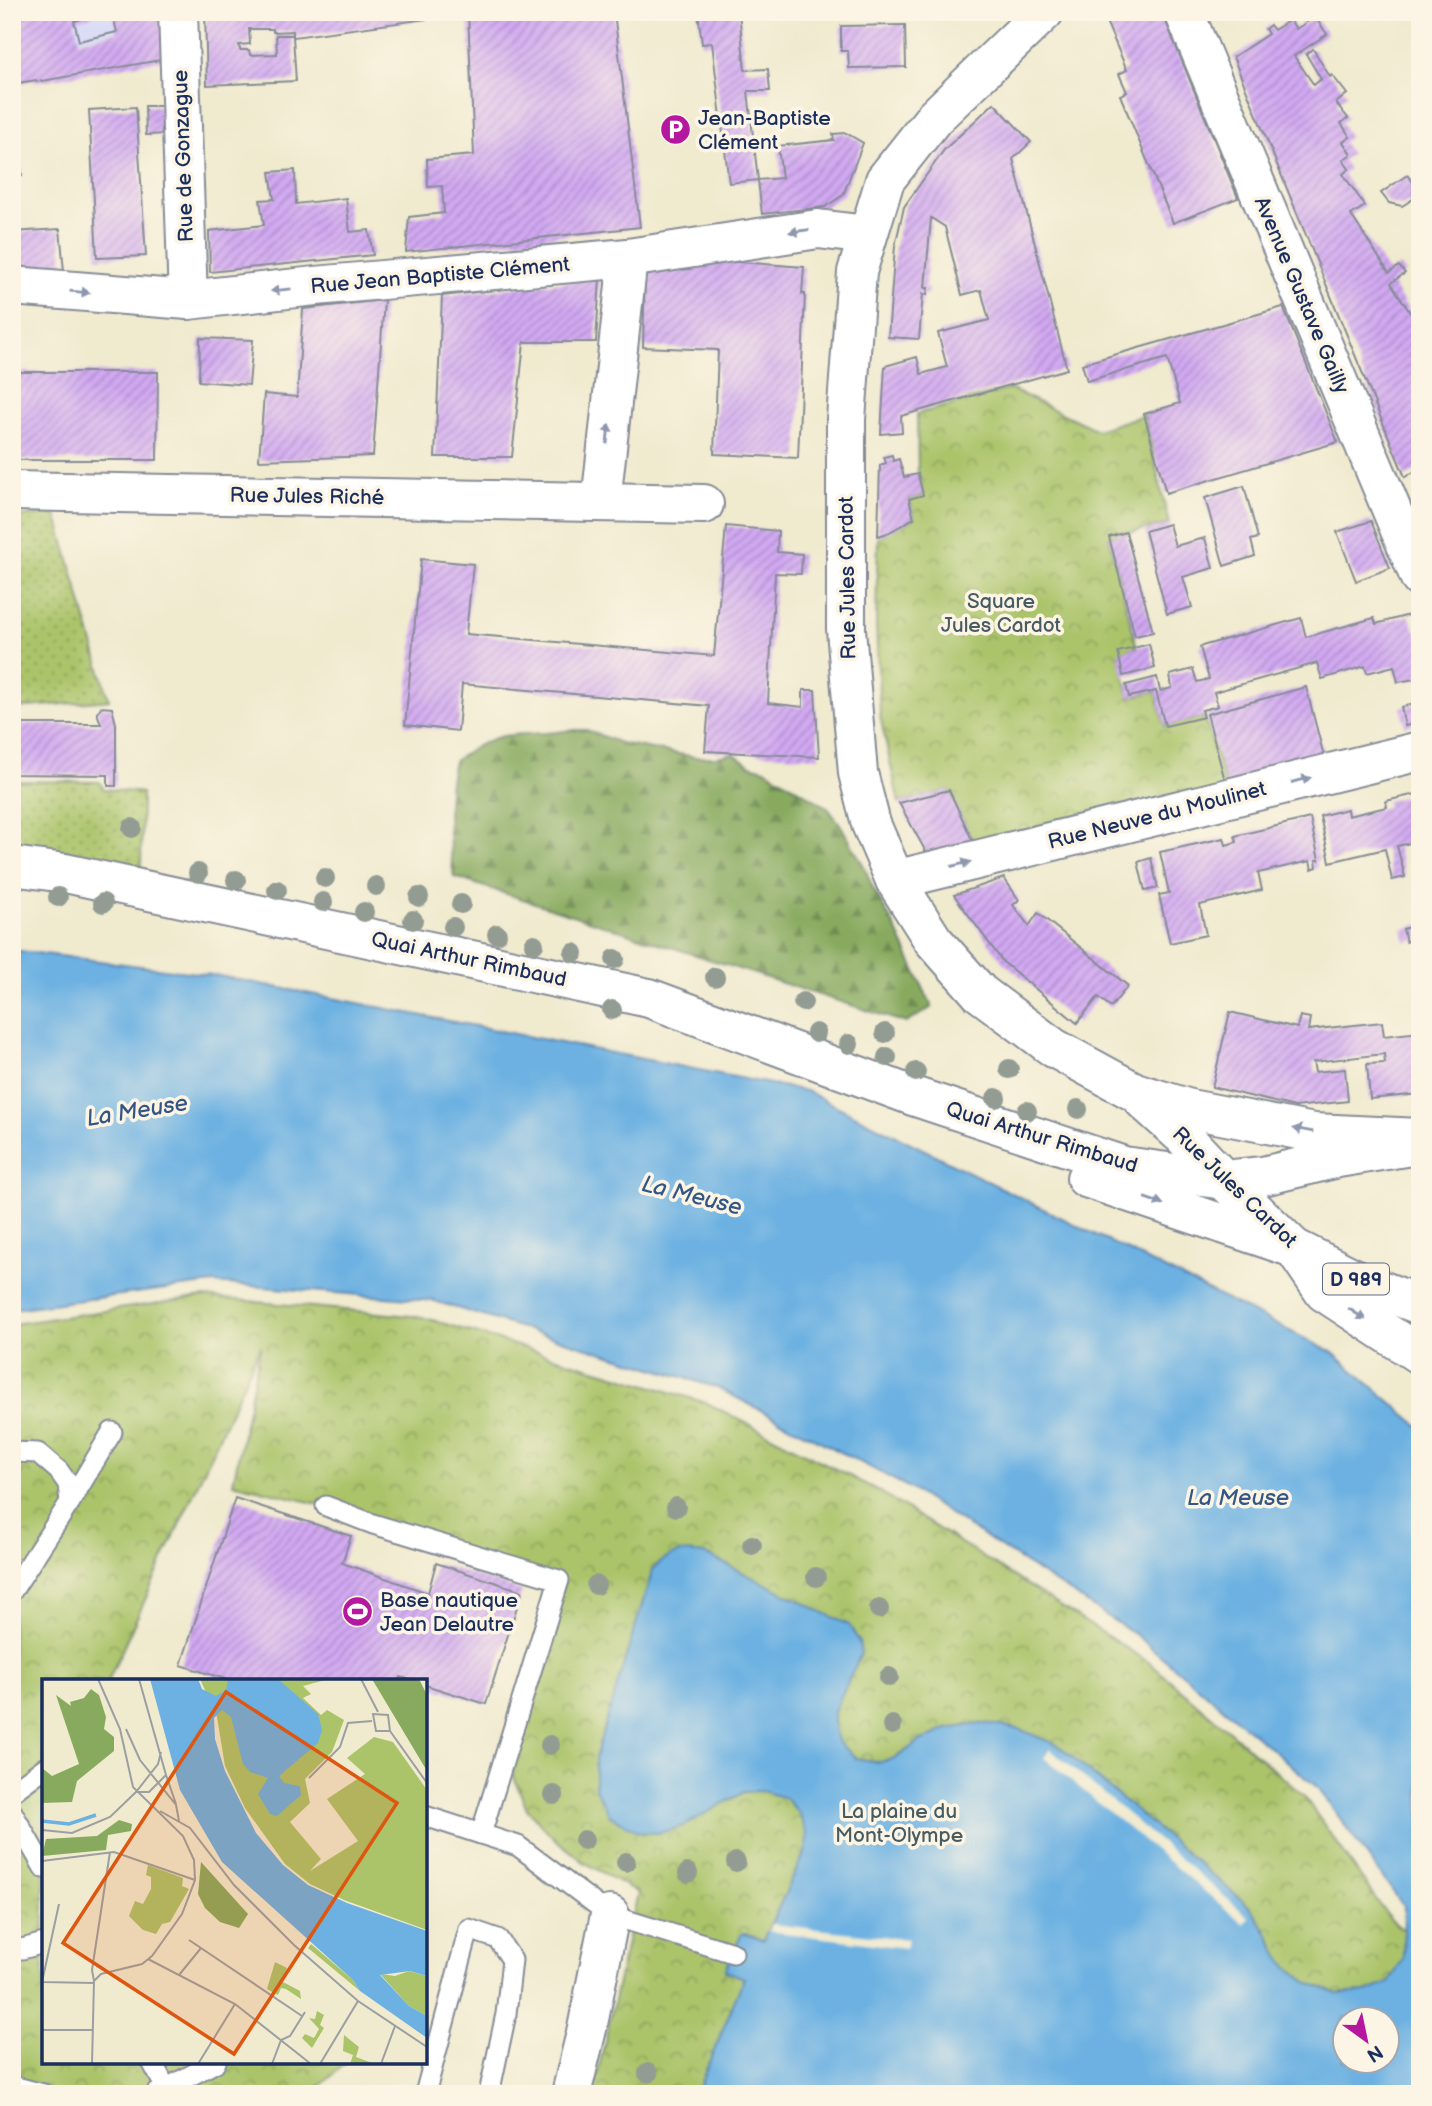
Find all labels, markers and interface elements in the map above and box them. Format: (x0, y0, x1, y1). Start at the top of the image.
street label: Rue de Gonzague (168, 69, 199, 243)
place label: Jean-Baptiste Clément (698, 106, 831, 155)
parking icon: Jean-Baptiste Clément (658, 113, 692, 147)
street label: Avenue Gustave Gailly (1249, 193, 1354, 398)
one-way arrow (788, 226, 810, 237)
street label: Rue Jean Baptiste Clément (309, 252, 571, 299)
one-way arrow (270, 285, 292, 296)
one-way arrow (69, 287, 91, 298)
one-way arrow (603, 423, 614, 445)
street label: Rue Jules Riché (229, 483, 385, 510)
street label: Rue Jules Cardot (834, 496, 861, 660)
park label: Square Jules Cardot (941, 589, 1061, 638)
one-way arrow (1290, 774, 1312, 785)
street label: Rue Neuve du Moulinet (1045, 776, 1269, 855)
one-way arrow (951, 858, 973, 869)
street label: Quai Arthur Rimbaud (369, 927, 569, 992)
water label: La Meuse (85, 1089, 190, 1133)
street label: Quai Arthur Rimbaud (943, 1096, 1141, 1179)
street label: Rue Jules Cardot (1167, 1122, 1303, 1254)
one-way arrow (1292, 1125, 1314, 1136)
water label: La Meuse (639, 1170, 745, 1222)
one-way arrow (1144, 1196, 1165, 1207)
road number: D 989 (1323, 1264, 1389, 1294)
one-way arrow (1347, 1307, 1367, 1320)
water label: La Meuse (1187, 1484, 1289, 1512)
place label: Base nautique Jean Delautre (380, 1588, 518, 1637)
sports icon: Base nautique Jean Delautre (340, 1595, 374, 1629)
inset map (42, 1679, 427, 2064)
park label: La plaine du Mont-Olympe (835, 1799, 963, 1848)
north arrow (1330, 2004, 1400, 2074)
text: N (1362, 2039, 1387, 2067)

